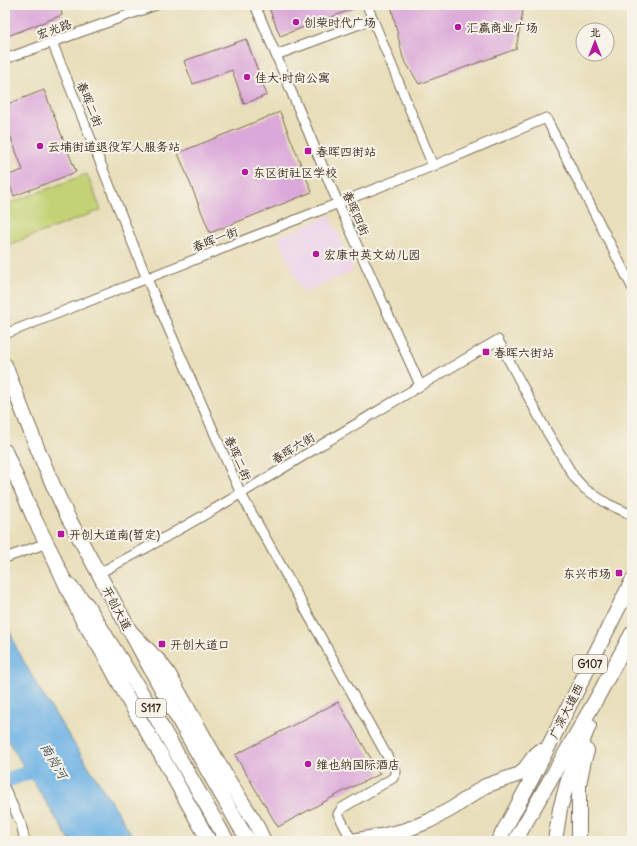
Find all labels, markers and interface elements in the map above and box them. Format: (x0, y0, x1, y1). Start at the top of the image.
place label: 创荣时代广场 (304, 15, 376, 30)
street label: 宏光路 (35, 16, 73, 42)
marker: 创荣时代广场 (291, 17, 301, 27)
place label: 汇赢商业广场 (466, 20, 538, 35)
marker: 汇赢商业广场 (453, 22, 463, 32)
north arrow (575, 22, 615, 62)
text: 北 (590, 25, 601, 39)
place label: 佳大·时尚公寓 (255, 70, 330, 85)
marker: 佳大·时尚公寓 (242, 72, 252, 82)
street label: 春晖二街 (74, 79, 106, 129)
place label: 云埔街道退役军人服务站 (48, 139, 180, 154)
marker: 云埔街道退役军人服务站 (35, 141, 45, 151)
place label: 春晖四街站 (316, 144, 376, 159)
marker: 春晖四街站 (303, 146, 313, 156)
place label: 东区街社区学校 (253, 165, 337, 180)
marker: 东区街社区学校 (240, 167, 250, 177)
street label: 春晖四街 (339, 188, 373, 238)
street label: 春晖一街 (190, 223, 240, 255)
place label: 宏康中英文幼儿园 (324, 247, 420, 262)
marker: 宏康中英文幼儿园 (311, 249, 321, 259)
place label: 春晖六街站 (494, 345, 554, 360)
marker: 春晖六街站 (481, 347, 491, 357)
street label: 春晖六街 (269, 429, 317, 467)
street label: 春晖二街 (221, 433, 255, 483)
place label: 开创大道南(暂定) (69, 527, 161, 542)
marker: 开创大道南(暂定) (56, 529, 66, 539)
place label: 东兴市场 (563, 566, 611, 581)
marker: 东兴市场 (614, 568, 624, 578)
street label: 开创大道 (99, 583, 135, 633)
place label: 开创大道口 (170, 637, 230, 652)
marker: 开创大道口 (157, 639, 167, 649)
road number: G107 (573, 655, 607, 673)
street label: 广深大道西 (546, 681, 586, 741)
road number: S117 (136, 699, 166, 717)
water label: 南岗河 (37, 740, 72, 784)
place label: 维也纳国际酒店 (316, 757, 400, 772)
marker: 维也纳国际酒店 (303, 759, 313, 769)

